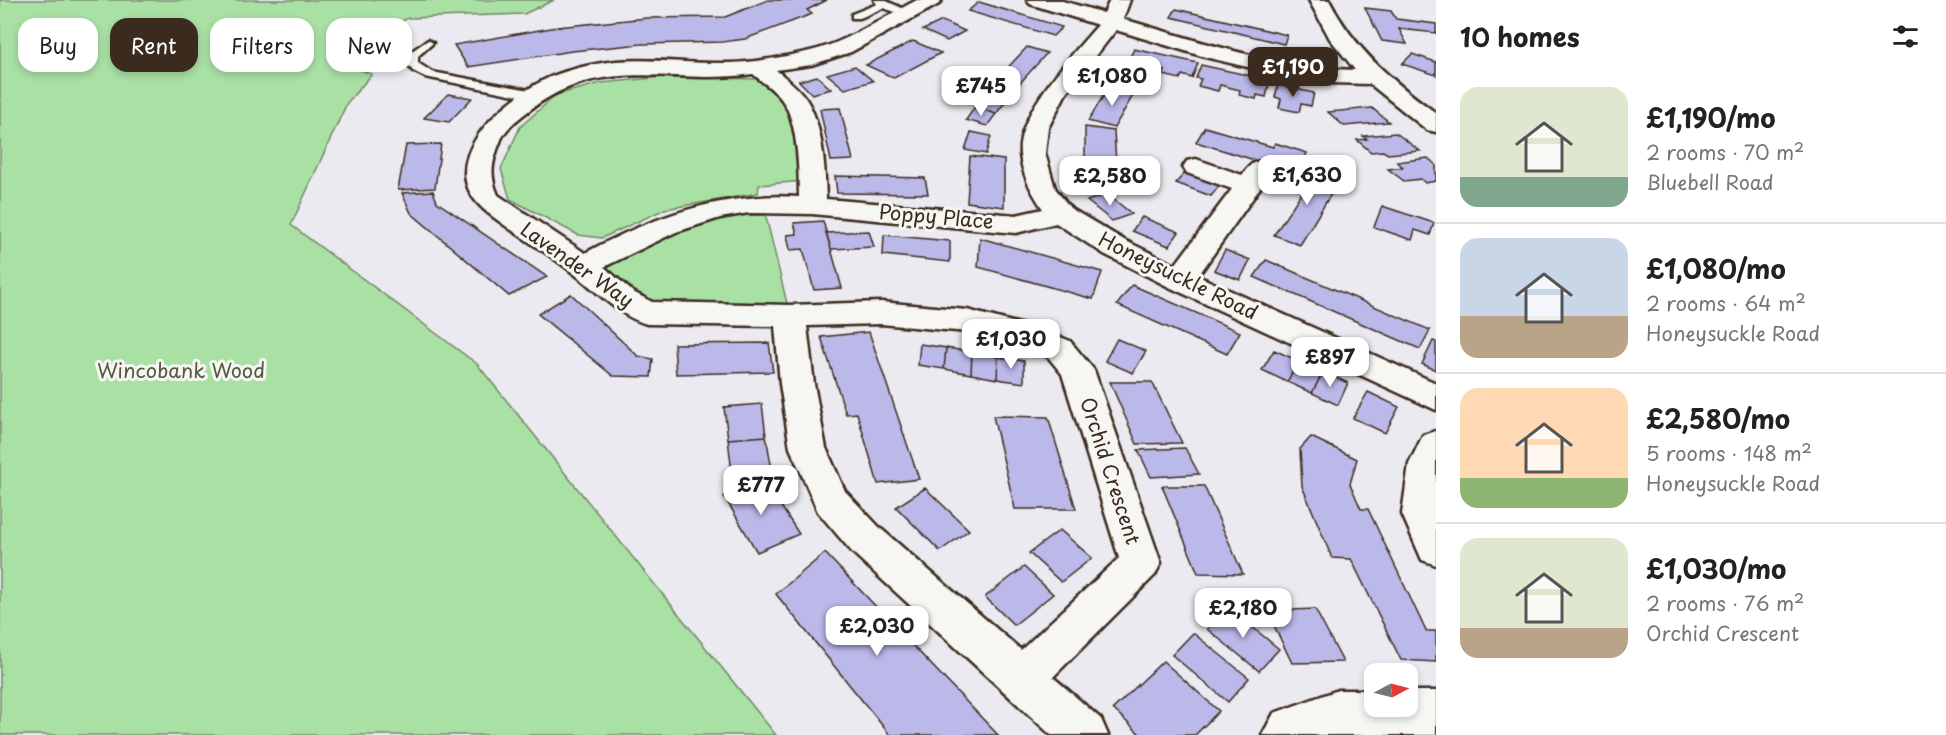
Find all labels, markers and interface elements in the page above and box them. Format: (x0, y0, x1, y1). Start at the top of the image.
text: 10 homes (1460, 17, 1580, 56)
chip: Buy (18, 18, 98, 72)
chip: Rent (110, 18, 198, 72)
chip: Filters (210, 18, 314, 72)
chip: New (326, 18, 412, 72)
icon: filters (1889, 20, 1922, 53)
pin: £1,190 (1244, 47, 1342, 98)
text: £1,190 (1262, 51, 1324, 81)
pin: £1,080 (1063, 56, 1161, 107)
text: £1,080 (1077, 60, 1147, 90)
pin: £745 (945, 66, 1017, 117)
text: £745 (955, 70, 1007, 100)
text: £1,190/mo (1646, 98, 1776, 137)
icon: home (1508, 111, 1580, 183)
text: 2 rooms · 70 m² (1646, 137, 1804, 167)
pin: £1,630 (1258, 155, 1356, 206)
pin: £2,580 (1061, 156, 1159, 207)
text: £1,630 (1272, 159, 1342, 189)
text: £2,580 (1073, 160, 1147, 190)
text: Bluebell Road (1646, 167, 1774, 197)
street label: Poppy Place (877, 196, 995, 236)
street label: Lavender Way (515, 214, 641, 315)
street label: Honeysuckle Road (1094, 223, 1263, 327)
text: £1,080/mo (1646, 249, 1786, 288)
icon: home (1508, 262, 1580, 334)
text: 2 rooms · 64 m² (1646, 288, 1806, 318)
text: Honeysuckle Road (1646, 318, 1820, 348)
pin: £1,030 (962, 319, 1060, 370)
text: £1,030 (976, 323, 1046, 353)
pin: £897 (1294, 337, 1366, 388)
text: £897 (1305, 341, 1355, 371)
park label: Wincobank Wood (97, 355, 265, 385)
street label: Orchid Crescent (1073, 393, 1149, 548)
text: £2,580/mo (1646, 399, 1790, 438)
icon: home (1508, 412, 1580, 484)
text: 5 rooms · 148 m² (1646, 438, 1812, 468)
pin: £777 (725, 465, 797, 516)
text: Honeysuckle Road (1646, 468, 1820, 498)
text: £777 (737, 469, 785, 499)
text: £1,030/mo (1646, 549, 1786, 588)
icon: home (1508, 562, 1580, 634)
pin: £2,180 (1194, 588, 1292, 639)
text: 2 rooms · 76 m² (1646, 588, 1804, 618)
text: £2,180 (1209, 592, 1277, 622)
pin: £2,030 (828, 606, 926, 657)
text: £2,030 (840, 610, 914, 640)
text: Orchid Crescent (1646, 618, 1799, 648)
north arrow (1364, 663, 1418, 717)
map controls (1364, 663, 1418, 717)

